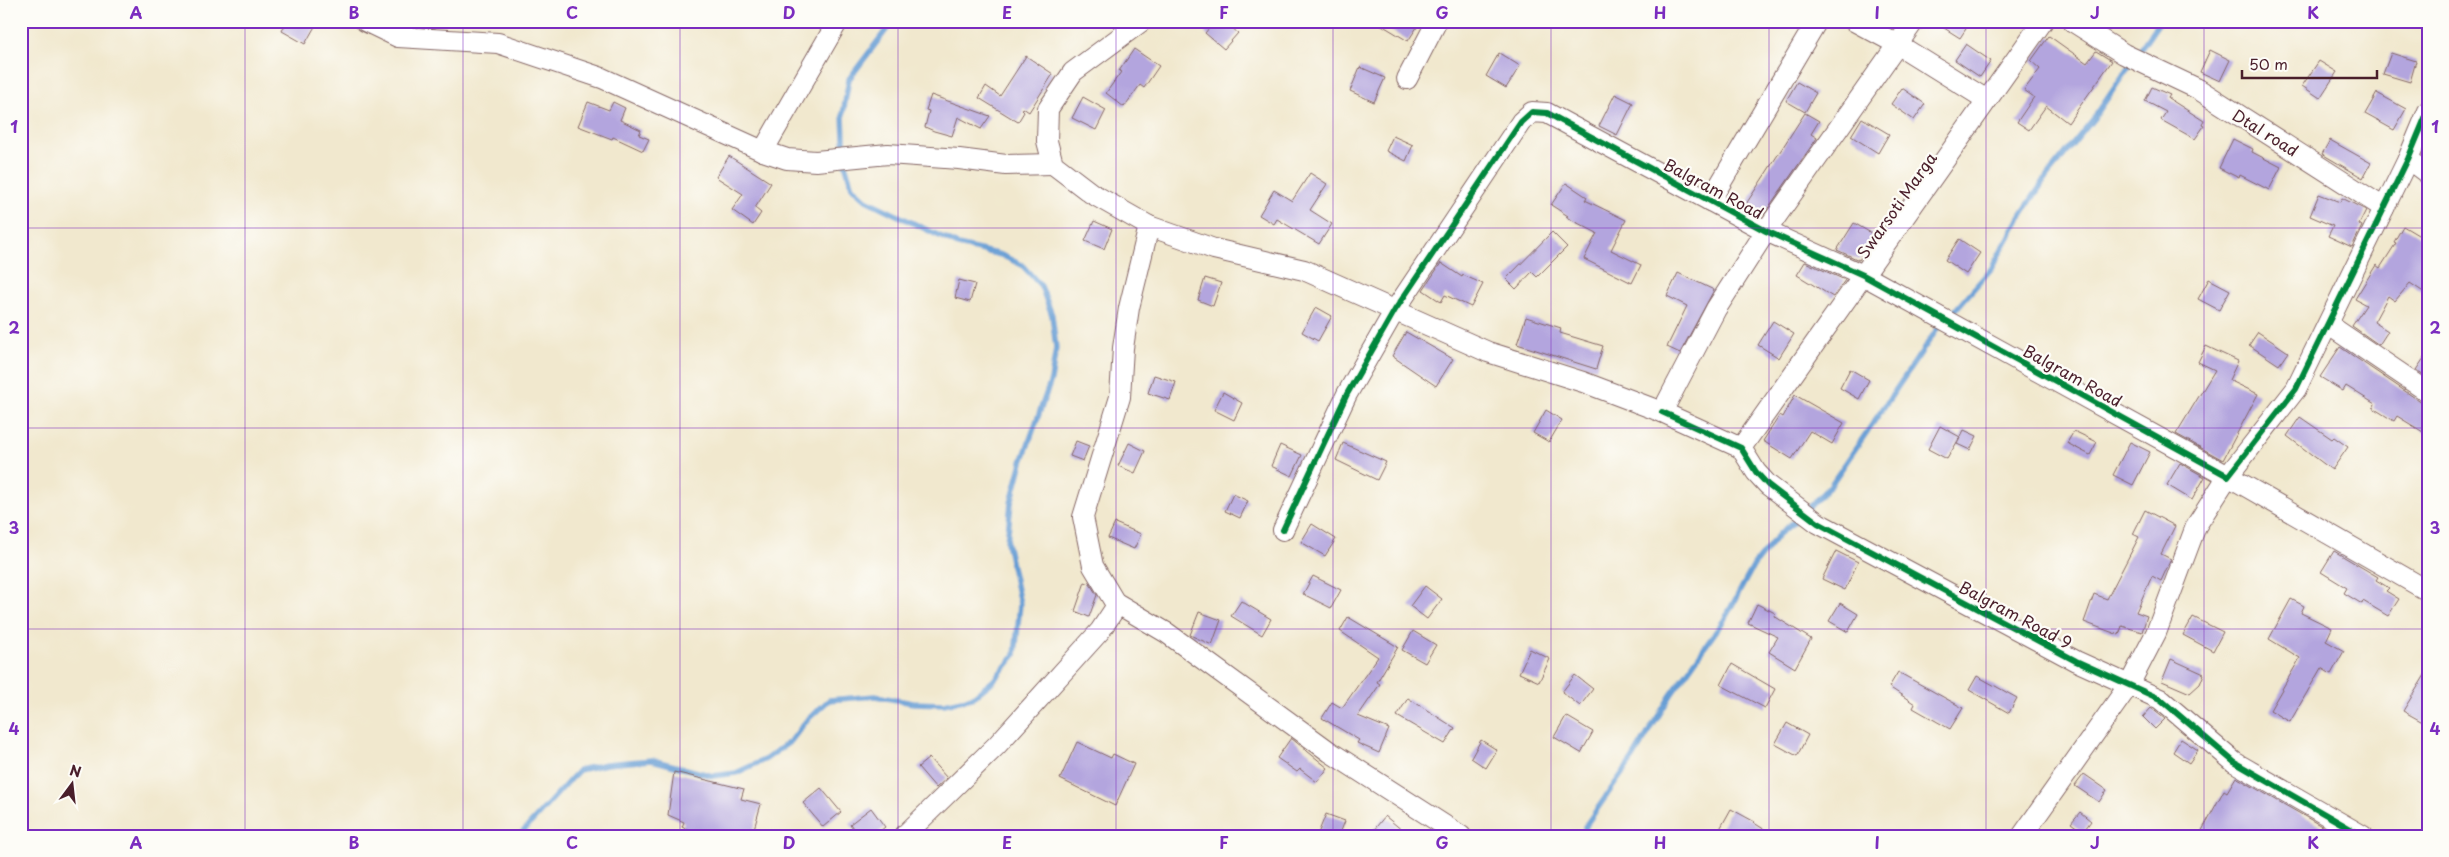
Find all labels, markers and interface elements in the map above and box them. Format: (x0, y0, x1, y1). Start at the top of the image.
text: A (130, 0, 143, 24)
text: B (349, 0, 360, 24)
text: C (566, 0, 578, 24)
text: D (783, 0, 795, 24)
text: E (1002, 0, 1012, 24)
text: F (1219, 0, 1229, 24)
text: G (1435, 0, 1449, 24)
text: H (1654, 0, 1666, 24)
text: I (1874, 0, 1880, 24)
text: J (2090, 0, 2100, 24)
text: K (2307, 0, 2319, 24)
scale bar (2242, 48, 2376, 80)
text: 50 m (2249, 52, 2288, 75)
street label: Dtal road (2228, 102, 2304, 162)
text: 1 (10, 114, 18, 138)
text: 1 (2431, 114, 2439, 138)
street label: Swarsoti Marga (1850, 147, 1942, 263)
street label: Balgram Road (1660, 152, 1768, 224)
text: 2 (8, 315, 20, 339)
text: 2 (2429, 315, 2441, 339)
street label: Balgram Road (2019, 338, 2127, 412)
text: 3 (9, 515, 19, 539)
text: 3 (2430, 515, 2440, 539)
street label: Balgram Road 9 (1955, 574, 2077, 654)
text: 4 (9, 716, 20, 740)
text: 4 (2430, 716, 2441, 740)
text: N (67, 759, 84, 783)
north arrow (48, 760, 98, 810)
text: A (130, 830, 143, 854)
text: B (349, 830, 360, 854)
text: C (566, 830, 578, 854)
text: D (783, 830, 795, 854)
text: E (1002, 830, 1012, 854)
text: F (1219, 830, 1229, 854)
text: G (1435, 830, 1449, 854)
text: H (1654, 830, 1666, 854)
text: I (1874, 830, 1880, 854)
text: J (2090, 830, 2100, 854)
text: K (2307, 830, 2319, 854)

